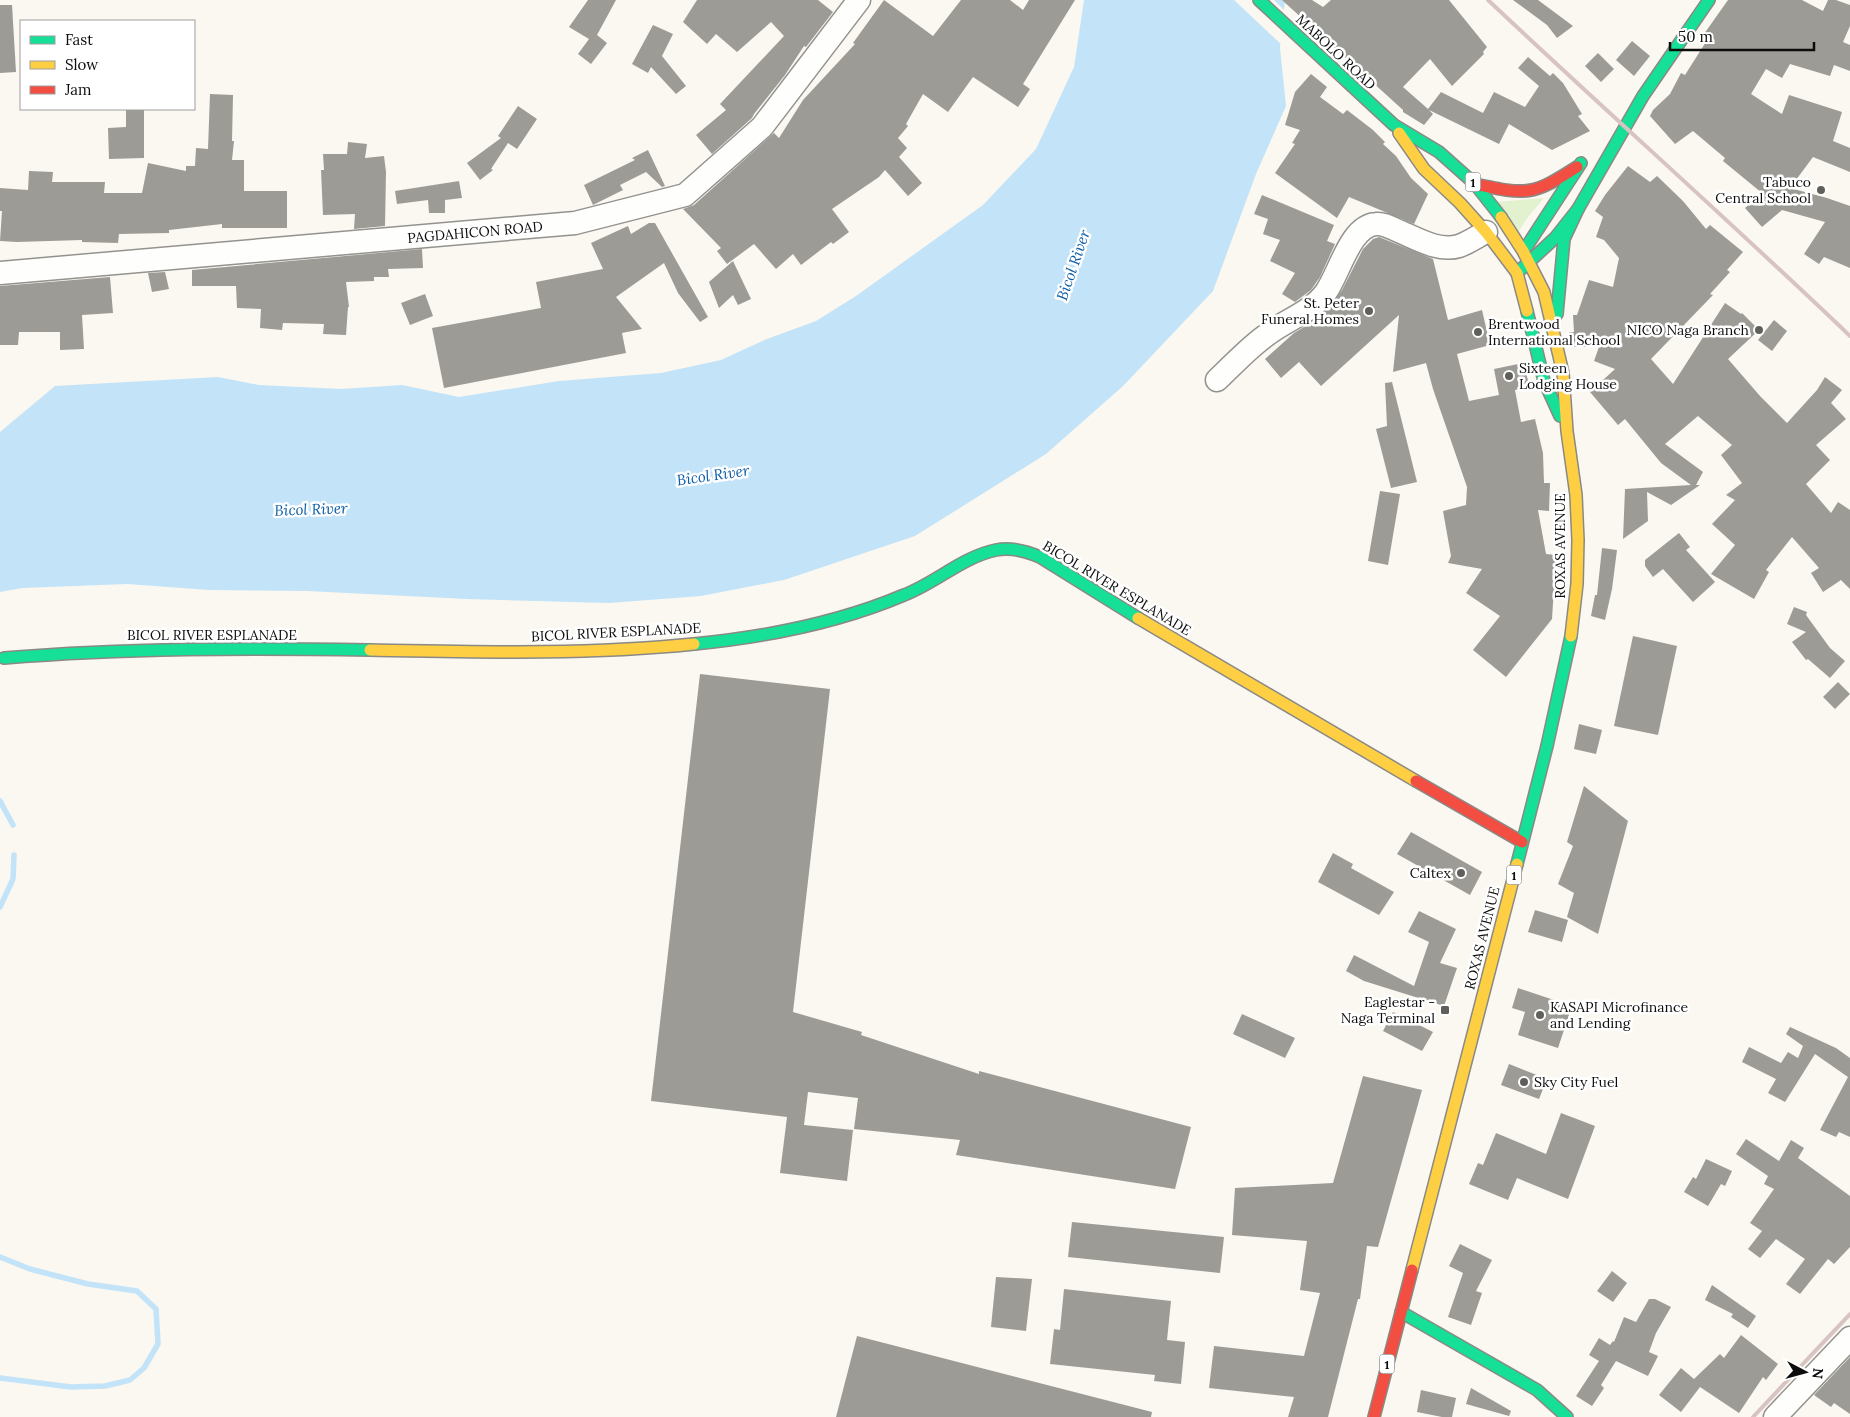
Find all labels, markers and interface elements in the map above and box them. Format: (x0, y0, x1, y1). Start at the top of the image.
street label: MABOLO ROAD (1292, 10, 1380, 94)
legend (20, 20, 195, 110)
scale bar (1670, 20, 1814, 52)
text: 50 m (1678, 27, 1713, 46)
text: Fast (65, 30, 93, 49)
text: Slow (65, 55, 98, 74)
text: Jam (64, 80, 92, 99)
road number: 1 (1466, 172, 1480, 192)
place label: Tabuco Central School (1715, 173, 1811, 207)
marker: Tabuco Central School (1815, 184, 1827, 196)
street label: PAGDAHICON ROAD (407, 217, 543, 247)
water label: Bicol River (1052, 227, 1094, 303)
place label: St. Peter Funeral Homes (1261, 294, 1359, 328)
marker: St. Peter Funeral Homes (1363, 305, 1375, 317)
place label: Brentwood International School (1488, 315, 1621, 349)
place label: NICO Naga Branch (1627, 321, 1749, 339)
marker: NICO Naga Branch (1753, 324, 1765, 336)
marker: Brentwood International School (1472, 326, 1484, 338)
place label: Sixteen Lodging House (1519, 359, 1617, 393)
marker: Sixteen Lodging House (1503, 370, 1515, 382)
water label: Bicol River (675, 460, 751, 490)
street label: ROXAS AVENUE (1551, 493, 1569, 599)
water label: Bicol River (274, 498, 348, 520)
street label: BICOL RIVER ESPLANADE (1039, 536, 1195, 640)
street label: BICOL RIVER ESPLANADE (531, 619, 702, 645)
street label: BICOL RIVER ESPLANADE (127, 626, 297, 644)
place label: Caltex (1410, 864, 1452, 882)
road number: 1 (1506, 866, 1522, 884)
marker: Caltex (1455, 867, 1467, 879)
street label: ROXAS AVENUE (1460, 884, 1504, 991)
place label: Eaglestar - Naga Terminal (1341, 993, 1435, 1027)
place label: KASAPI Microfinance and Lending (1550, 998, 1688, 1032)
marker: Eaglestar - Naga Terminal (1439, 1004, 1451, 1016)
marker: KASAPI Microfinance and Lending (1534, 1009, 1546, 1021)
place label: Sky City Fuel (1534, 1073, 1618, 1091)
marker: Sky City Fuel (1518, 1076, 1530, 1088)
north arrow (1780, 1347, 1830, 1397)
road number: 1 (1380, 1355, 1394, 1374)
text: N (1808, 1367, 1827, 1380)

